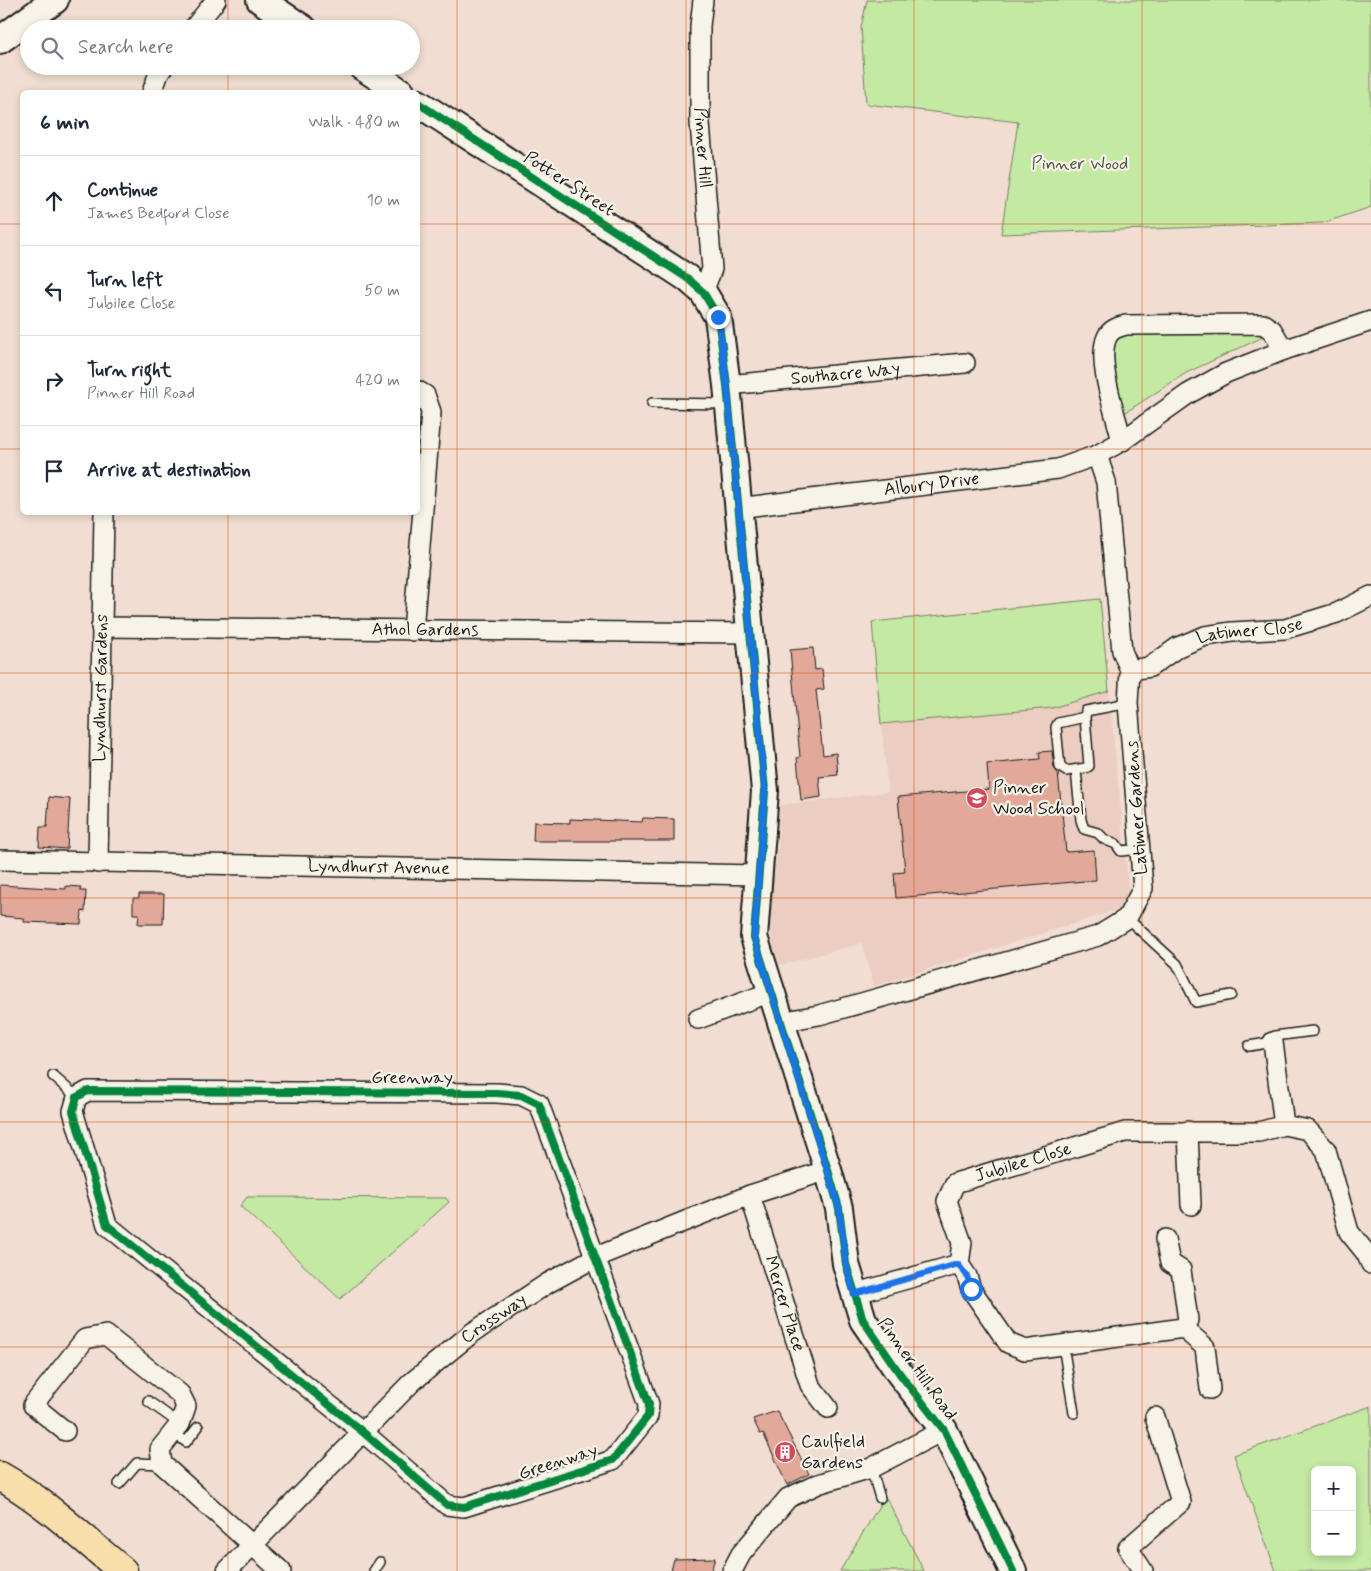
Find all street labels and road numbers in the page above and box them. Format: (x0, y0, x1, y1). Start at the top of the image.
street label: Pinner Hill (688, 107, 717, 189)
street label: Potter Street (519, 146, 619, 222)
street label: Southacre Way (790, 357, 901, 391)
street label: Albury Drive (882, 467, 981, 502)
street label: Latimer Close (1193, 612, 1306, 650)
street label: Lyndhurst Gardens (88, 614, 114, 762)
street label: Athol Gardens (371, 618, 478, 642)
street label: Latimer Gardens (1120, 740, 1154, 876)
street label: Lyndhurst Avenue (308, 854, 450, 881)
street label: Greenway (371, 1066, 453, 1090)
street label: Jubilee Close (972, 1137, 1074, 1188)
street label: Mercer Place (758, 1253, 811, 1355)
street label: Crossway (456, 1288, 531, 1349)
street label: Pinner Hill Road (872, 1313, 962, 1425)
street label: Greenway (515, 1438, 601, 1486)

